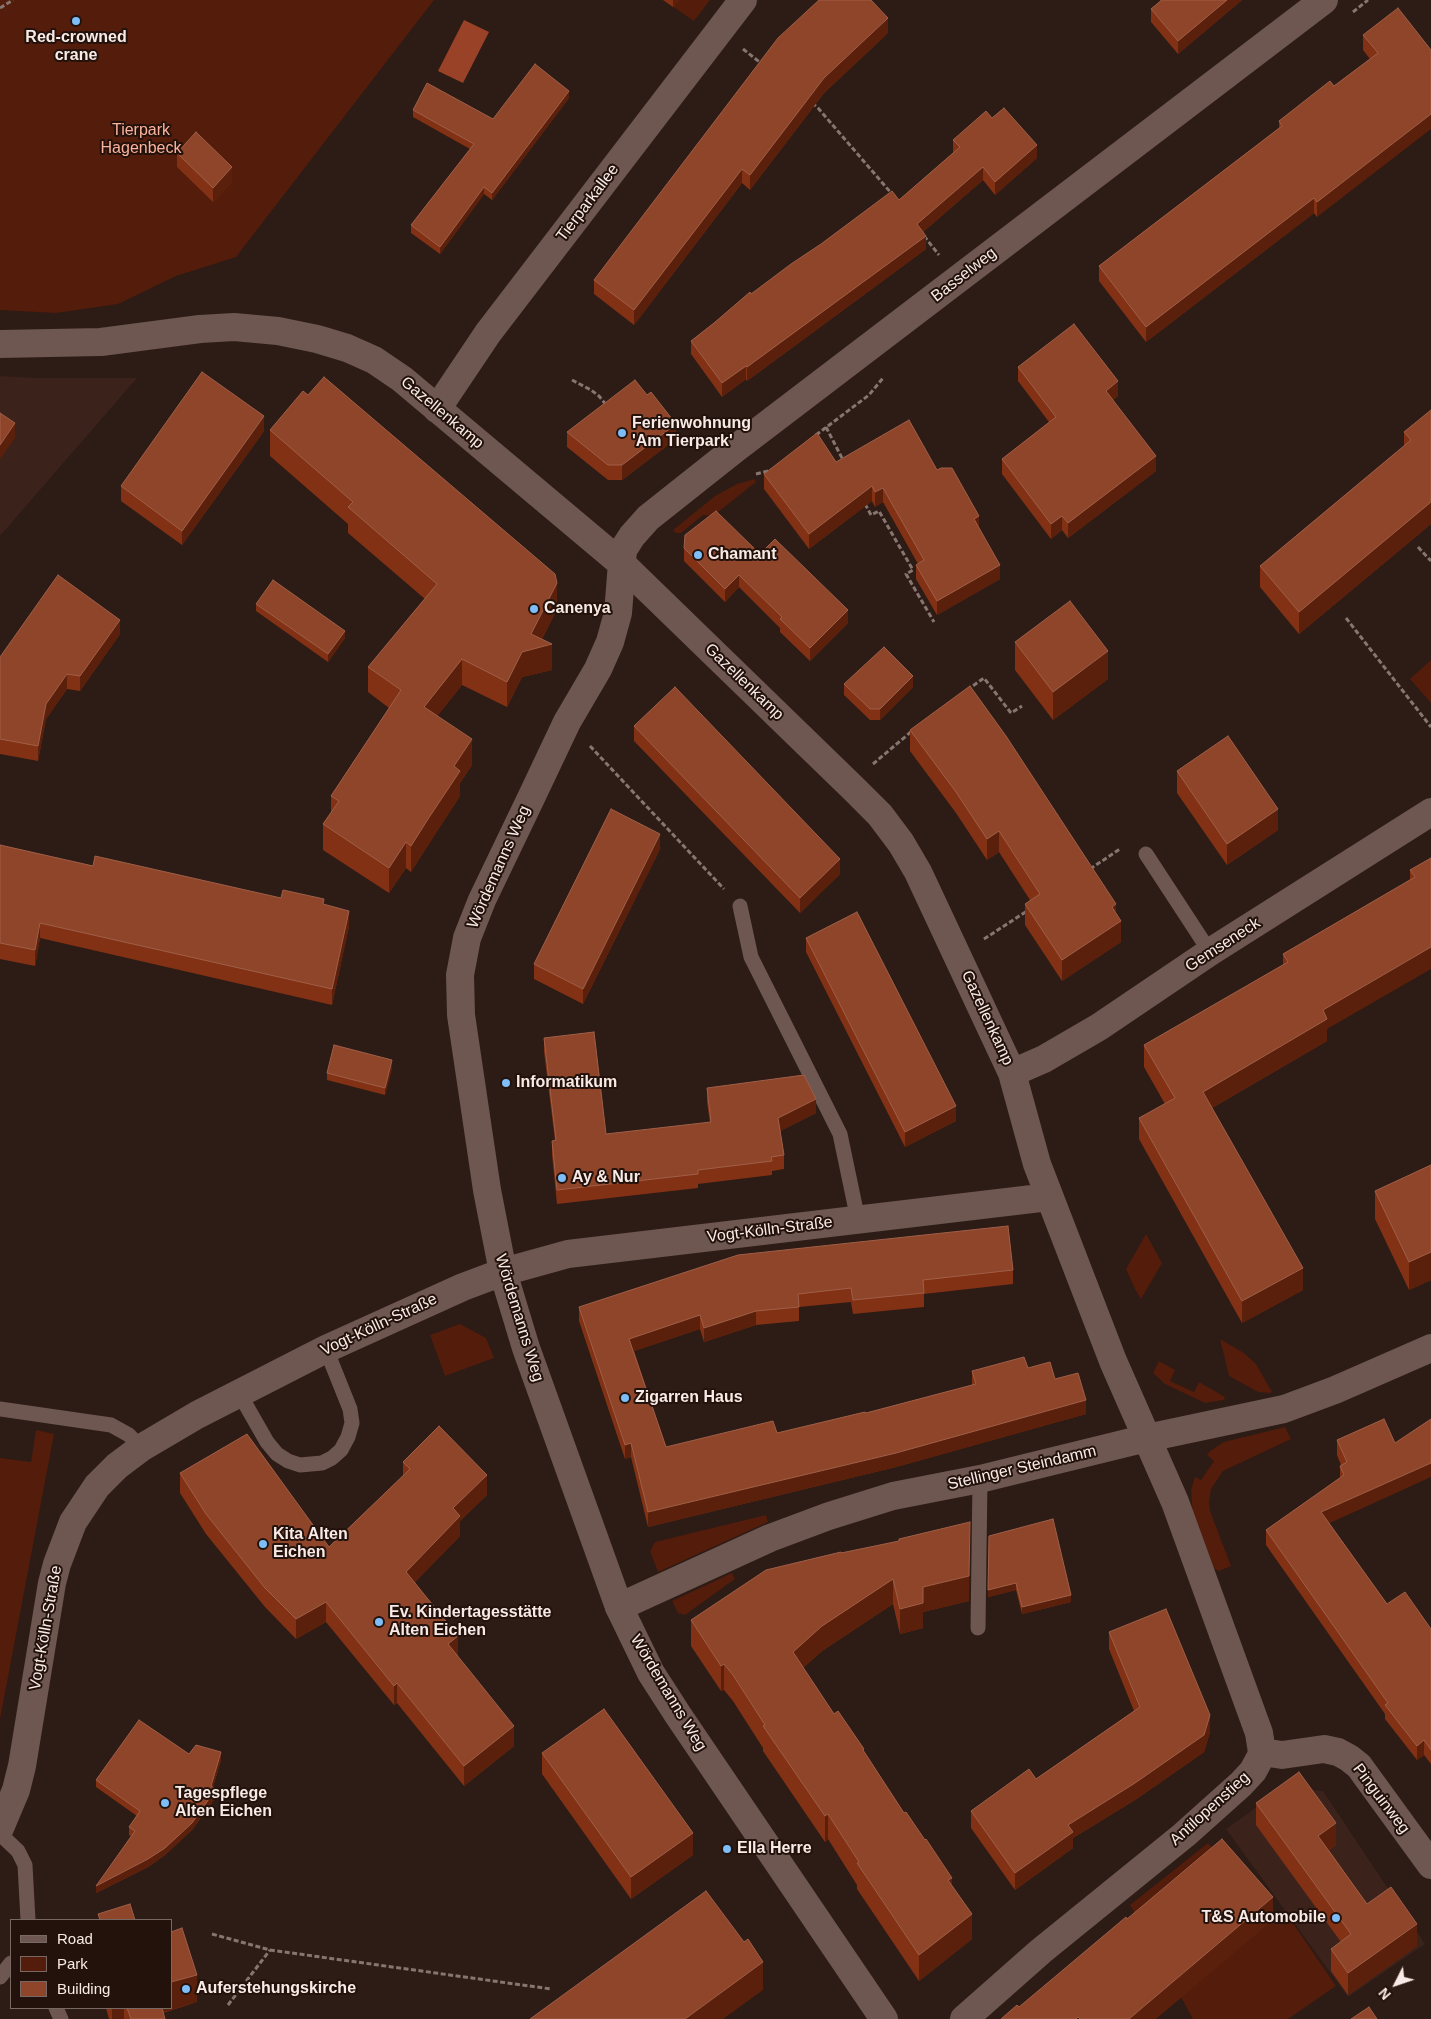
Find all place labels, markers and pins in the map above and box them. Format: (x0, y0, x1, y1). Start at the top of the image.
marker: Red-crowned crane (70, 15, 82, 27)
place label: Red-crowned crane (25, 28, 127, 66)
place label: Ferienwohnung 'Am Tierpark' (632, 414, 751, 452)
marker: Ferienwohnung 'Am Tierpark' (616, 427, 628, 439)
place label: Chamant (708, 545, 776, 565)
marker: Chamant (692, 549, 704, 561)
place label: Canenya (544, 599, 611, 619)
marker: Canenya (528, 603, 540, 615)
place label: Informatikum (516, 1073, 617, 1093)
marker: Informatikum (500, 1077, 512, 1089)
place label: Ay & Nur (572, 1168, 640, 1188)
marker: Ay & Nur (556, 1172, 568, 1184)
place label: Zigarren Haus (635, 1388, 743, 1408)
marker: Zigarren Haus (619, 1392, 631, 1404)
place label: Kita Alten Eichen (273, 1525, 348, 1563)
marker: Kita Alten Eichen (257, 1538, 269, 1550)
place label: Ev. Kindertagesstätte Alten Eichen (389, 1603, 551, 1641)
marker: Ev. Kindertagesstätte Alten Eichen (373, 1616, 385, 1628)
place label: Tagespflege Alten Eichen (175, 1784, 272, 1822)
marker: Tagespflege Alten Eichen (159, 1797, 171, 1809)
place label: Ella Herre (737, 1839, 812, 1859)
marker: Ella Herre (721, 1843, 733, 1855)
place label: T&S Automobile (1202, 1908, 1326, 1928)
marker: T&S Automobile (1330, 1912, 1342, 1924)
place label: Auferstehungskirche (196, 1979, 356, 1999)
marker: Auferstehungskirche (180, 1983, 192, 1995)

